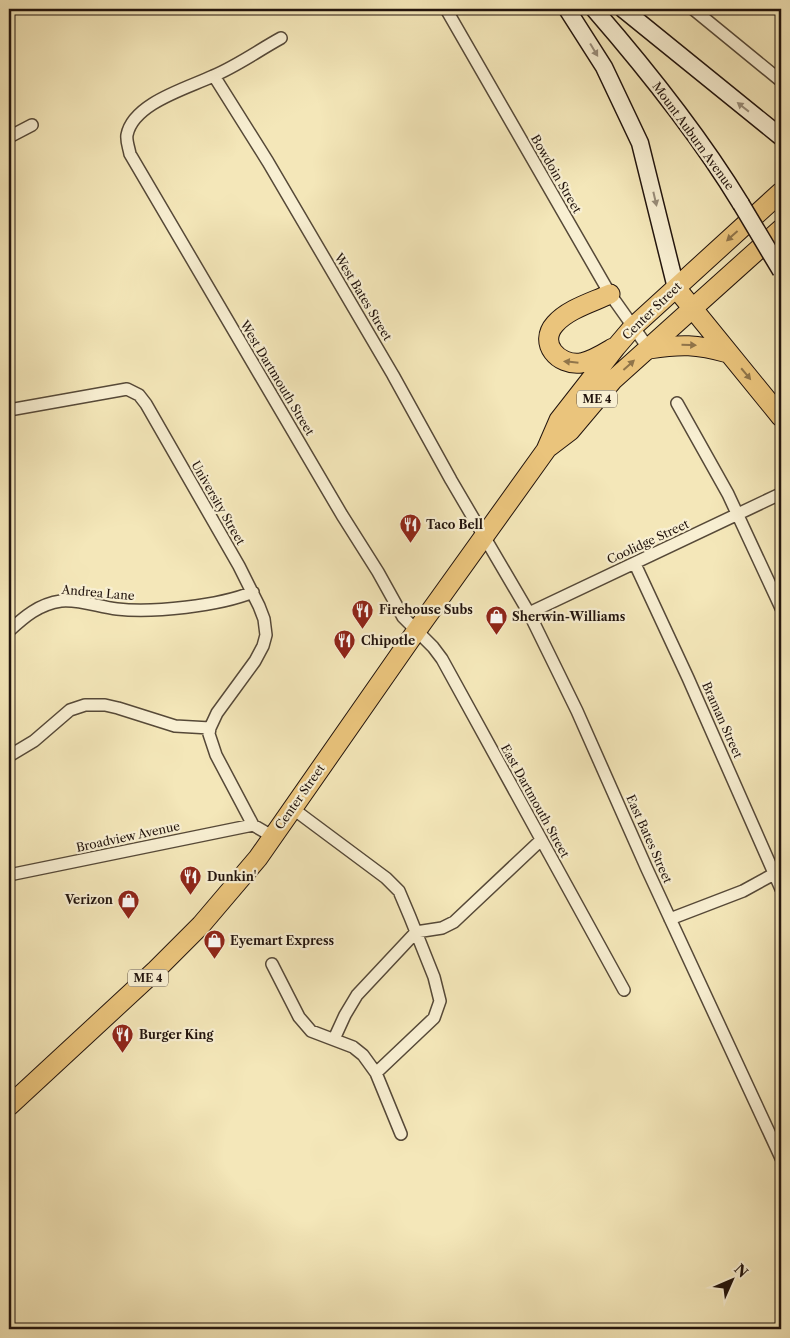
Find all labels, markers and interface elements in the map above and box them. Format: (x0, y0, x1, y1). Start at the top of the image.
one-way arrow (589, 43, 598, 56)
street label: Mount Auburn Avenue (649, 79, 738, 193)
one-way arrow (737, 102, 750, 113)
street label: Bowdoin Street (528, 132, 585, 216)
one-way arrow (651, 192, 659, 207)
one-way arrow (725, 231, 738, 242)
street label: West Bates Street (331, 249, 396, 344)
street label: Center Street (619, 278, 685, 343)
street label: West Dartmouth Street (237, 317, 318, 439)
one-way arrow (681, 341, 697, 349)
one-way arrow (563, 358, 579, 366)
one-way arrow (623, 360, 636, 371)
one-way arrow (740, 367, 751, 380)
road number: ME 4 (577, 390, 617, 408)
street label: University Street (188, 458, 249, 548)
restaurant icon: Taco Bell (398, 513, 422, 544)
street label: Coolidge Street (604, 516, 692, 567)
place label: Taco Bell (426, 517, 483, 532)
street label: Andrea Lane (60, 582, 135, 603)
restaurant icon: Firehouse Subs (351, 598, 375, 629)
place label: Firehouse Subs (379, 602, 473, 617)
shop icon: Sherwin-Williams (484, 605, 508, 636)
place label: Sherwin-Williams (512, 609, 626, 624)
restaurant icon: Chipotle (333, 629, 357, 660)
place label: Chipotle (361, 633, 415, 648)
street label: Braman Street (699, 679, 746, 761)
street label: East Dartmouth Street (498, 741, 573, 861)
street label: Center Street (272, 760, 328, 832)
street label: East Bates Street (623, 792, 676, 886)
street label: Broadview Avenue (75, 818, 181, 855)
restaurant icon: Dunkin' (179, 865, 203, 896)
place label: Dunkin' (207, 869, 257, 884)
shop icon: Verizon (117, 888, 141, 919)
place label: Verizon (64, 892, 114, 907)
shop icon: Eyemart Express (202, 929, 226, 960)
place label: Eyemart Express (230, 933, 335, 948)
road number: ME 4 (128, 970, 168, 986)
restaurant icon: Burger King (111, 1023, 135, 1054)
place label: Burger King (139, 1027, 215, 1042)
north arrow (708, 1256, 758, 1306)
text: N (731, 1260, 752, 1281)

